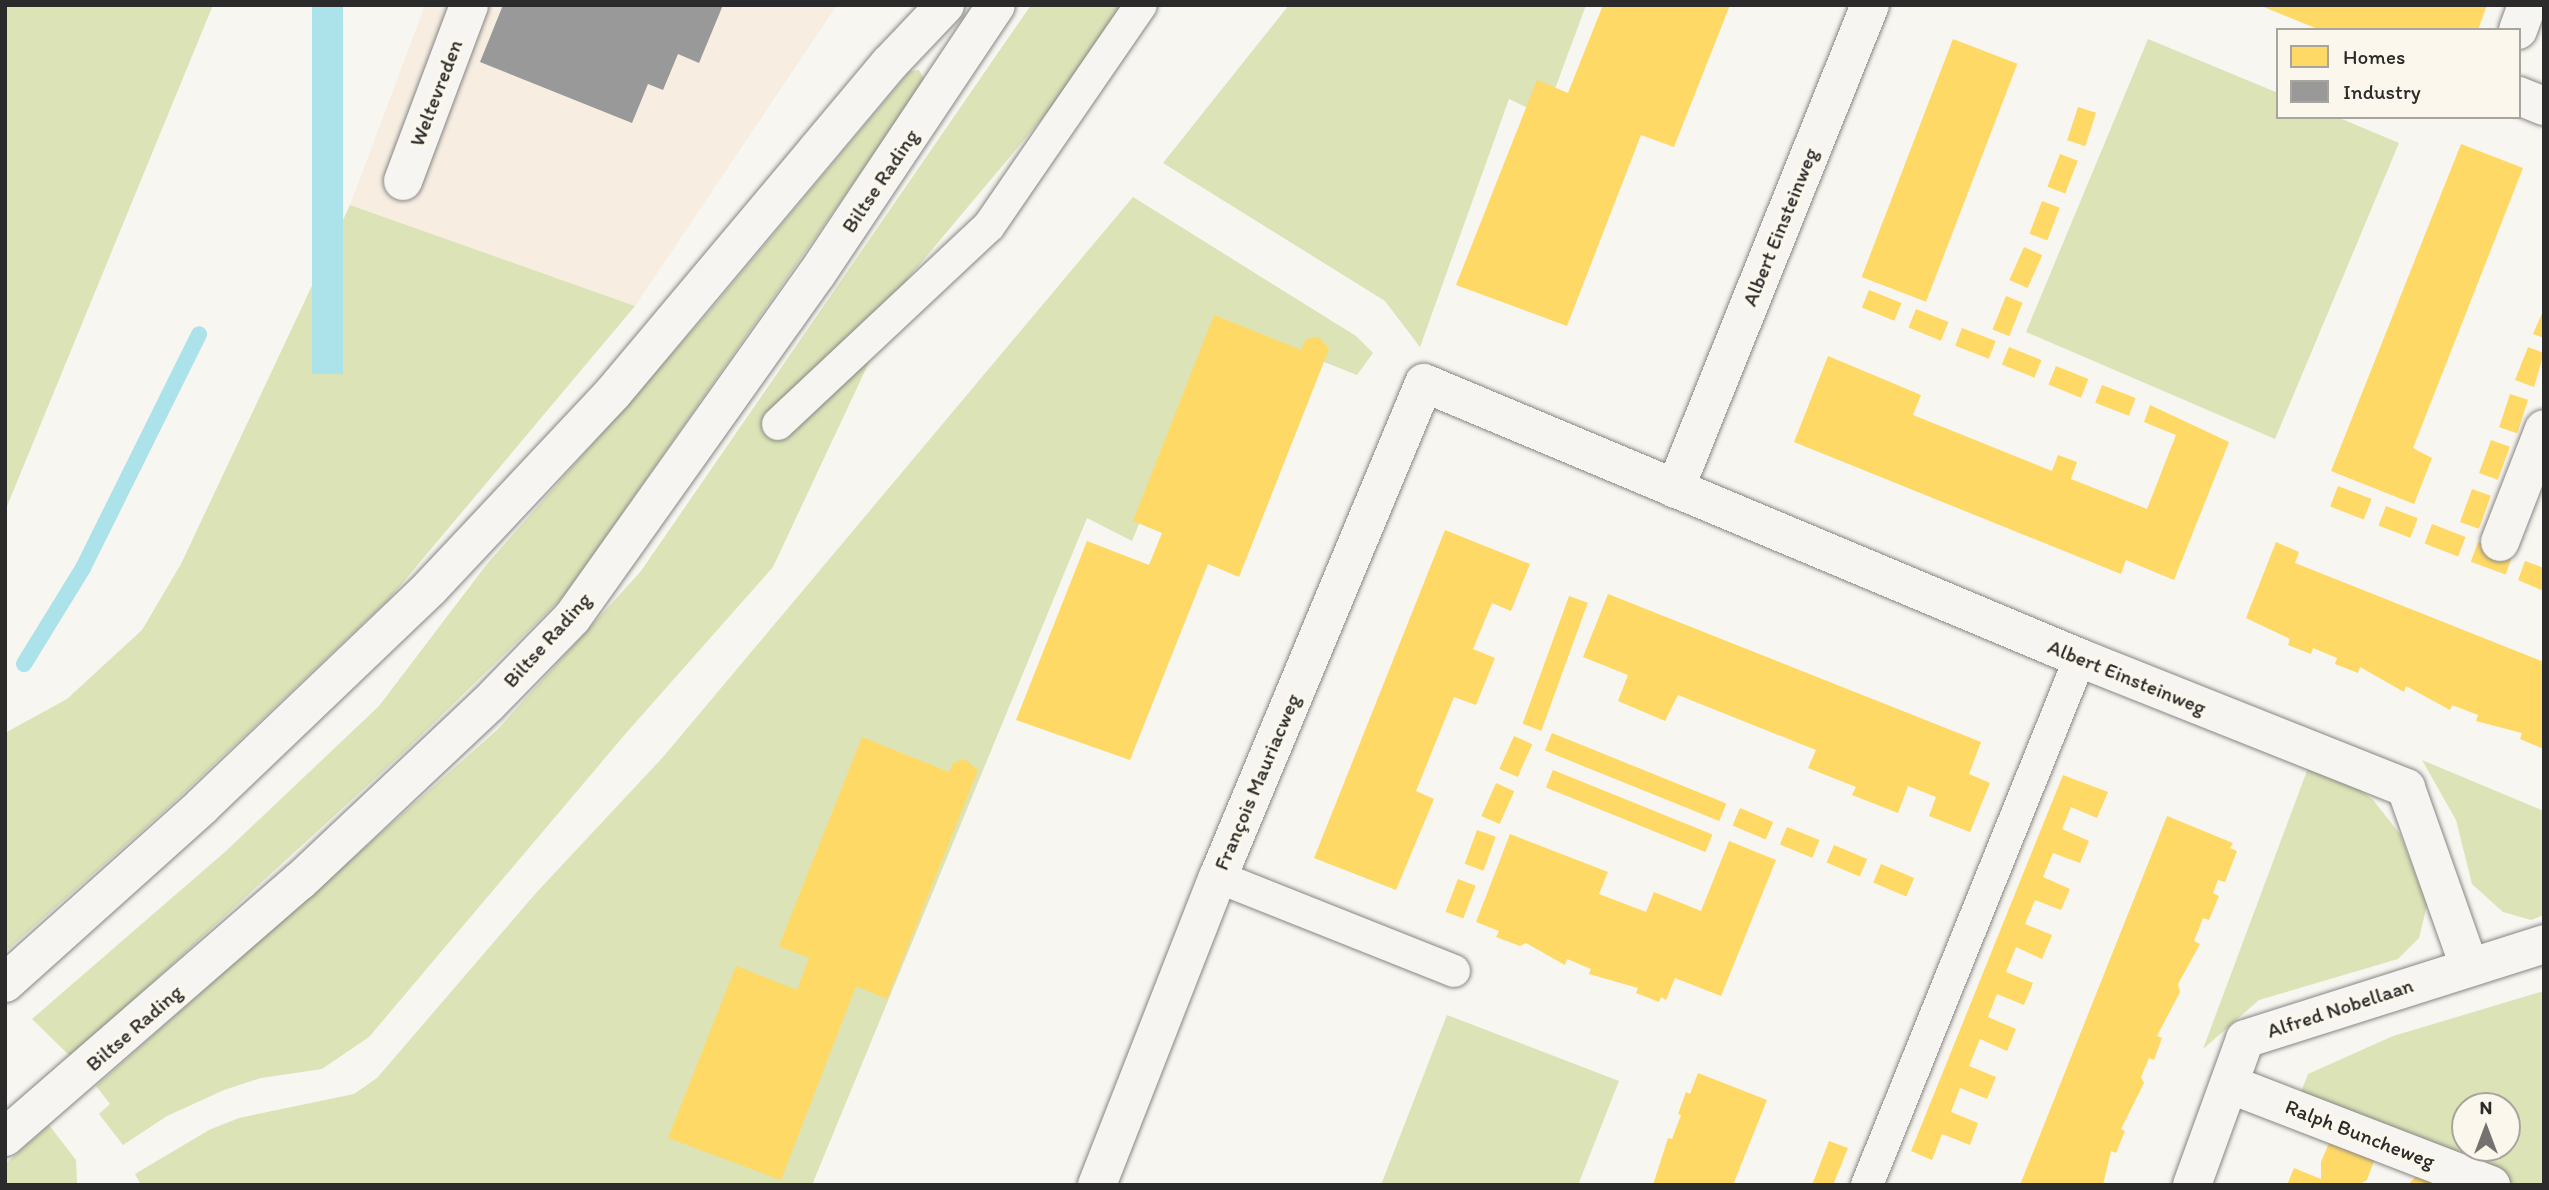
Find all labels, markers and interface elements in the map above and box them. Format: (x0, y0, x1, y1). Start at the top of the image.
legend (2276, 28, 2521, 119)
street label: Weltevreden (404, 36, 468, 150)
text: Homes (2343, 44, 2405, 69)
text: Industry (2343, 79, 2421, 104)
street label: Biltse Rading (836, 124, 924, 238)
street label: Albert Einsteinweg (1737, 144, 1823, 310)
street label: Biltse Rading (498, 587, 596, 693)
street label: Albert Einsteinweg (2044, 634, 2210, 720)
street label: François Mauriacweg (1208, 690, 1306, 874)
street label: Alfred Nobellaan (2263, 972, 2417, 1044)
street label: Biltse Rading (81, 979, 187, 1077)
north arrow (2451, 1092, 2521, 1162)
street label: Ralph Buncheweg (2281, 1094, 2439, 1174)
text: N (2480, 1096, 2492, 1119)

